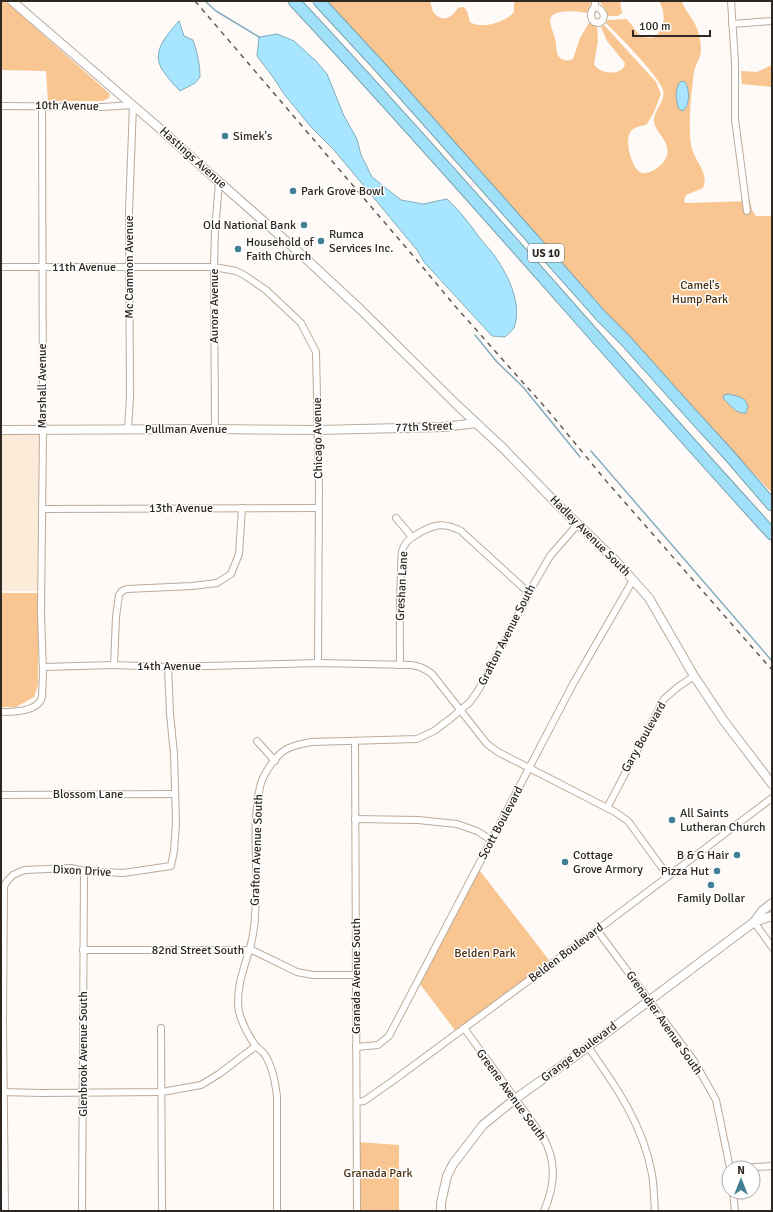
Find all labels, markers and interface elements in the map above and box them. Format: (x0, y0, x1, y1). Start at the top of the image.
scale bar (633, 12, 710, 38)
text: 100 m (639, 19, 671, 34)
street label: 10th Avenue (35, 98, 99, 114)
street label: Hastings Avenue (156, 124, 230, 192)
place label: Simek's (233, 129, 272, 144)
marker: Simek's (220, 131, 230, 141)
place label: Park Grove Bowl (301, 184, 385, 199)
marker: Park Grove Bowl (288, 186, 298, 196)
street label: Mc Cammon Avenue (122, 215, 137, 319)
place label: Old National Bank (203, 218, 296, 233)
marker: Old National Bank (299, 220, 309, 230)
place label: Rumca Services Inc. (329, 227, 393, 256)
place label: Household of Faith Church (246, 235, 315, 264)
marker: Rumca Services Inc. (316, 236, 326, 246)
marker: Household of Faith Church (233, 244, 243, 254)
road number: US 10 (528, 244, 564, 262)
street label: 11th Avenue (52, 260, 116, 275)
street label: Aurora Avenue (207, 269, 222, 343)
park label: Camel's Hump Park (672, 278, 728, 307)
street label: Marshall Avenue (35, 343, 50, 429)
street label: Chicago Avenue (310, 397, 326, 479)
street label: 77th Street (395, 418, 453, 436)
street label: Pullman Avenue (145, 422, 227, 437)
street label: Hadley Avenue South (546, 492, 634, 580)
street label: 13th Avenue (149, 501, 213, 516)
street label: Greshan Lane (393, 551, 411, 621)
street label: Grafton Avenue South (475, 582, 539, 688)
street label: 14th Avenue (137, 659, 201, 674)
street label: Gary Boulevard (618, 699, 670, 775)
street label: Scott Boulevard (475, 784, 527, 862)
street label: Blossom Lane (53, 787, 123, 802)
street label: Grafton Avenue South (248, 794, 266, 906)
place label: All Saints Lutheran Church (680, 806, 766, 835)
marker: All Saints Lutheran Church (667, 815, 677, 825)
place label: Cottage Grove Armory (573, 848, 643, 877)
place label: B & G Hair (677, 848, 730, 863)
marker: B & G Hair (732, 850, 742, 860)
marker: Cottage Grove Armory (560, 857, 570, 867)
street label: Dixon Drive (52, 862, 112, 880)
place label: Pizza Hut (661, 864, 709, 879)
marker: Pizza Hut (712, 866, 722, 876)
marker: Family Dollar (706, 880, 716, 890)
place label: Family Dollar (677, 891, 745, 906)
street label: Granada Avenue South (349, 918, 364, 1034)
street label: Belden Boulevard (526, 920, 606, 986)
street label: 82nd Street South (152, 943, 244, 958)
park label: Belden Park (454, 946, 516, 961)
street label: Grenadier Avenue South (622, 968, 706, 1078)
street label: Glenbrook Avenue South (76, 991, 91, 1117)
street label: Grange Boulevard (538, 1019, 620, 1085)
street label: Greene Avenue South (473, 1046, 549, 1144)
north arrow (721, 1160, 761, 1200)
text: N (737, 1164, 745, 1177)
park label: Granada Park (344, 1166, 412, 1181)

